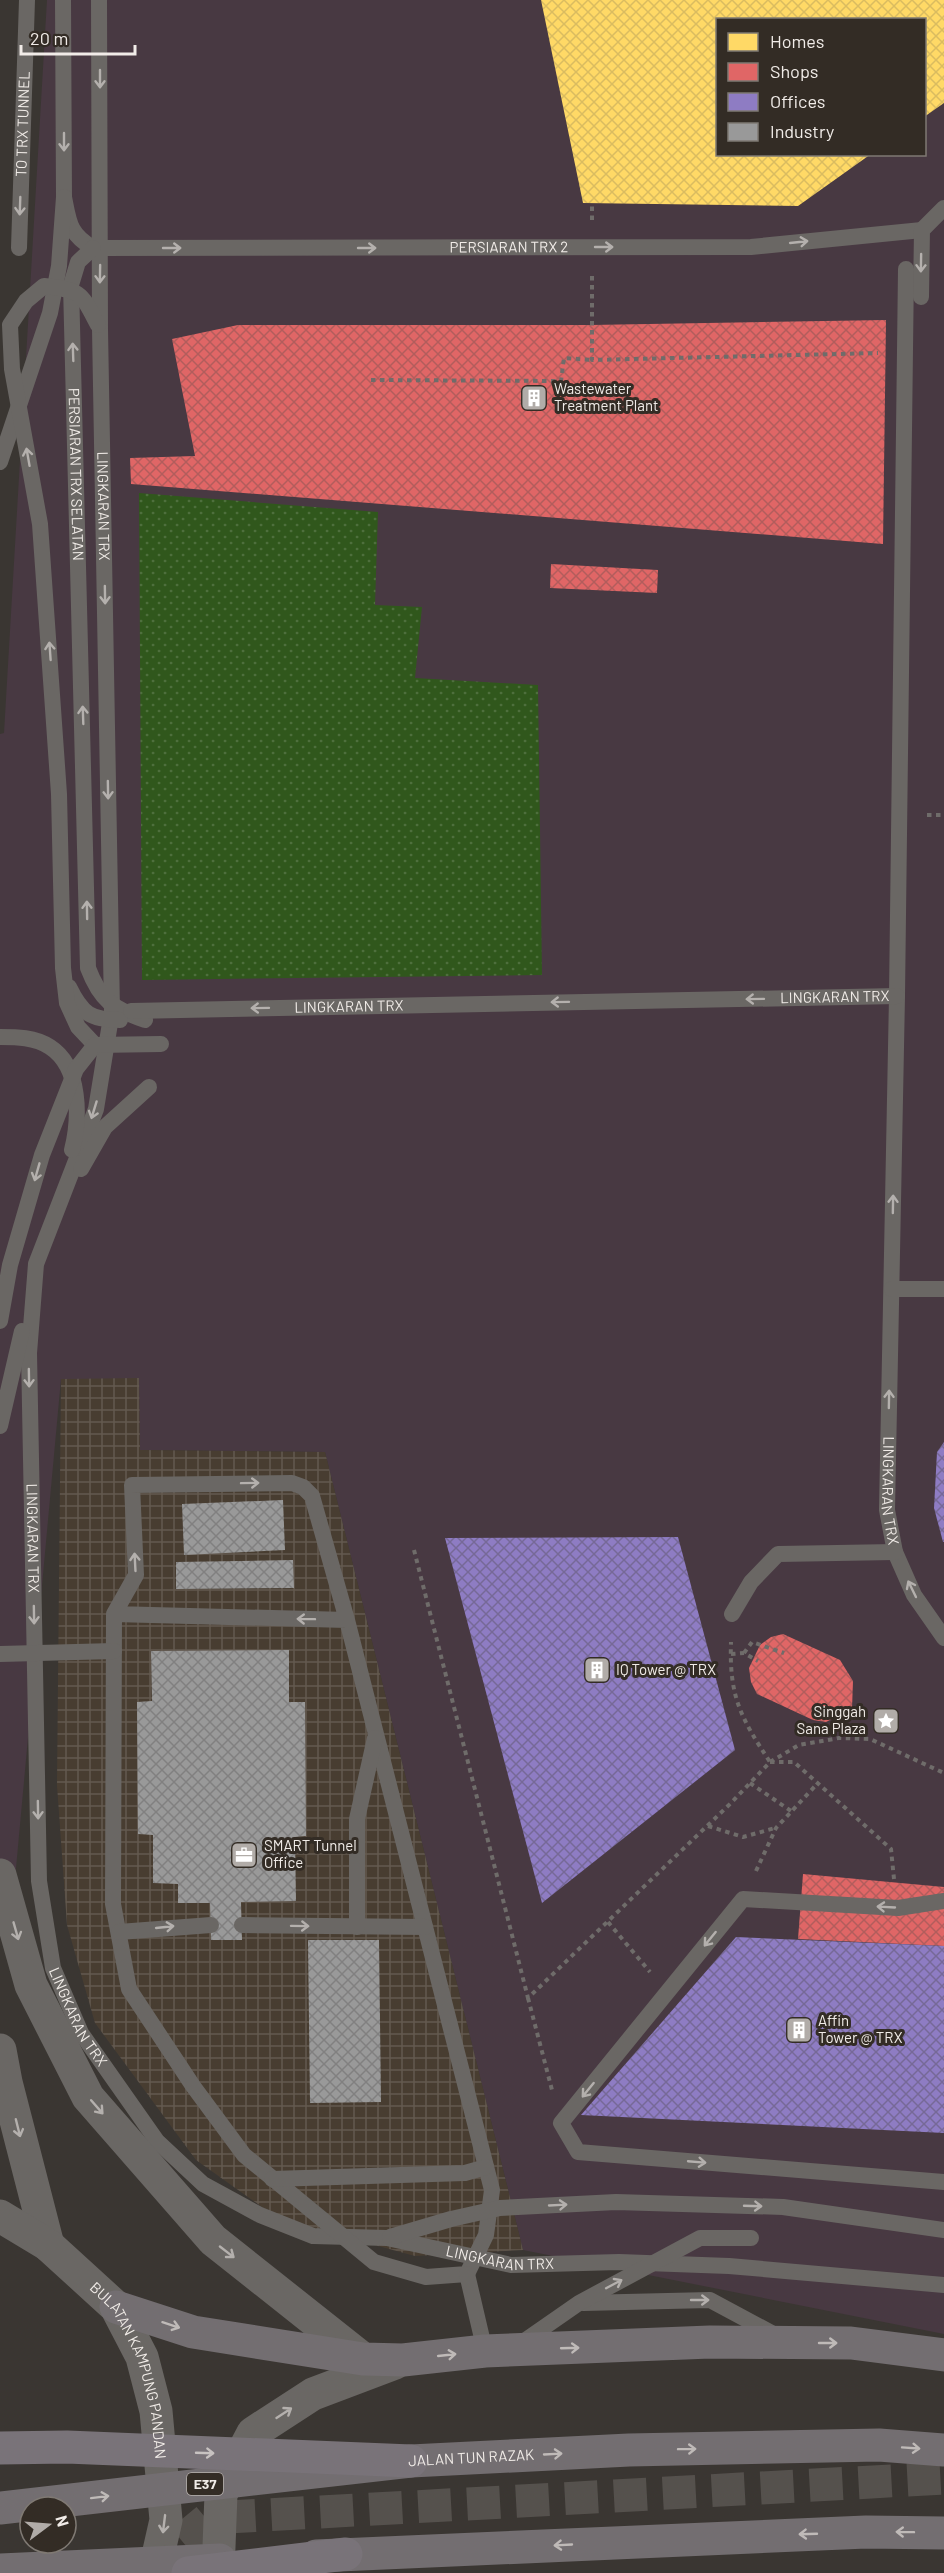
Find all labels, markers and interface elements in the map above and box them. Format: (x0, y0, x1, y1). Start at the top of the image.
scale bar (21, 18, 135, 56)
legend (716, 18, 926, 156)
text: 20 m (30, 27, 68, 49)
text: Homes (770, 30, 824, 52)
text: Shops (770, 60, 819, 82)
one-way arrow (94, 69, 106, 89)
street label: TO TRX TUNNEL (11, 71, 33, 177)
text: Offices (770, 90, 826, 112)
text: Industry (770, 120, 834, 142)
one-way arrow (58, 132, 70, 152)
one-way arrow (15, 196, 26, 216)
one-way arrow (789, 236, 809, 247)
street label: PERSIARAN TRX 2 (450, 237, 568, 255)
one-way arrow (594, 241, 614, 253)
one-way arrow (162, 242, 182, 254)
one-way arrow (357, 242, 377, 254)
one-way arrow (916, 253, 927, 273)
one-way arrow (94, 264, 106, 284)
one-way arrow (67, 342, 79, 362)
place label: Wastewater Treatment Plant (554, 379, 659, 414)
building icon: Wastewater Treatment Plant (519, 383, 549, 413)
street label: PERSIARAN TRX SELATAN (66, 388, 88, 561)
one-way arrow (22, 448, 33, 468)
street label: LINGKARAN TRX (94, 451, 114, 561)
one-way arrow (99, 585, 110, 605)
one-way arrow (45, 641, 56, 661)
one-way arrow (78, 705, 89, 725)
one-way arrow (102, 780, 114, 800)
one-way arrow (82, 900, 93, 920)
street label: LINGKARAN TRX (780, 986, 890, 1006)
one-way arrow (745, 993, 765, 1004)
street label: LINGKARAN TRX (294, 996, 404, 1016)
one-way arrow (550, 997, 570, 1008)
one-way arrow (250, 1003, 270, 1014)
one-way arrow (88, 1100, 99, 1119)
one-way arrow (31, 1162, 42, 1181)
one-way arrow (887, 1194, 899, 1214)
one-way arrow (24, 1368, 35, 1388)
one-way arrow (884, 1389, 895, 1409)
street label: LINGKARAN TRX (878, 1436, 903, 1546)
one-way arrow (239, 1477, 259, 1489)
street label: LINGKARAN TRX (23, 1483, 44, 1593)
one-way arrow (130, 1552, 141, 1572)
one-way arrow (905, 1581, 917, 1599)
one-way arrow (28, 1605, 40, 1625)
one-way arrow (297, 1613, 317, 1625)
building icon: IQ Tower @ TRX (582, 1655, 612, 1685)
place label: IQ Tower @ TRX (616, 1660, 716, 1678)
place label: Singgah Sana Plaza (797, 1702, 866, 1737)
place icon: Singgah Sana Plaza (871, 1706, 901, 1736)
one-way arrow (32, 1799, 43, 1819)
place label: SMART Tunnel Office (264, 1836, 357, 1871)
office icon: SMART Tunnel Office (229, 1840, 259, 1870)
one-way arrow (877, 1902, 897, 1913)
one-way arrow (290, 1920, 310, 1932)
one-way arrow (11, 1921, 22, 1940)
one-way arrow (154, 1921, 174, 1932)
one-way arrow (704, 1931, 717, 1947)
street label: LINGKARAN TRX (46, 1964, 112, 2069)
place label: Affin Tower @ TRX (818, 2011, 903, 2046)
building icon: Affin Tower @ TRX (784, 2015, 814, 2045)
one-way arrow (581, 2082, 594, 2098)
one-way arrow (90, 2099, 103, 2115)
one-way arrow (12, 2118, 24, 2137)
one-way arrow (686, 2157, 706, 2168)
one-way arrow (548, 2199, 568, 2210)
one-way arrow (742, 2200, 762, 2212)
street label: LINGKARAN TRX (444, 2241, 554, 2273)
one-way arrow (219, 2245, 235, 2258)
street label: BULATAN KAMPUNG PANDAN (87, 2278, 170, 2460)
one-way arrow (605, 2278, 622, 2290)
one-way arrow (690, 2295, 710, 2306)
one-way arrow (161, 2320, 180, 2331)
one-way arrow (818, 2337, 838, 2349)
one-way arrow (560, 2342, 580, 2353)
one-way arrow (436, 2349, 456, 2360)
one-way arrow (275, 2407, 292, 2420)
one-way arrow (677, 2443, 697, 2455)
one-way arrow (901, 2443, 921, 2454)
street label: JALAN TUN RAZAK (408, 2445, 535, 2469)
one-way arrow (195, 2447, 215, 2458)
one-way arrow (543, 2448, 563, 2459)
road number: E37 (187, 2473, 223, 2495)
one-way arrow (89, 2491, 109, 2502)
north arrow (18, 2495, 78, 2555)
text: N (52, 2513, 73, 2528)
one-way arrow (158, 2514, 169, 2534)
one-way arrow (896, 2527, 916, 2538)
one-way arrow (798, 2529, 818, 2540)
one-way arrow (553, 2539, 573, 2551)

